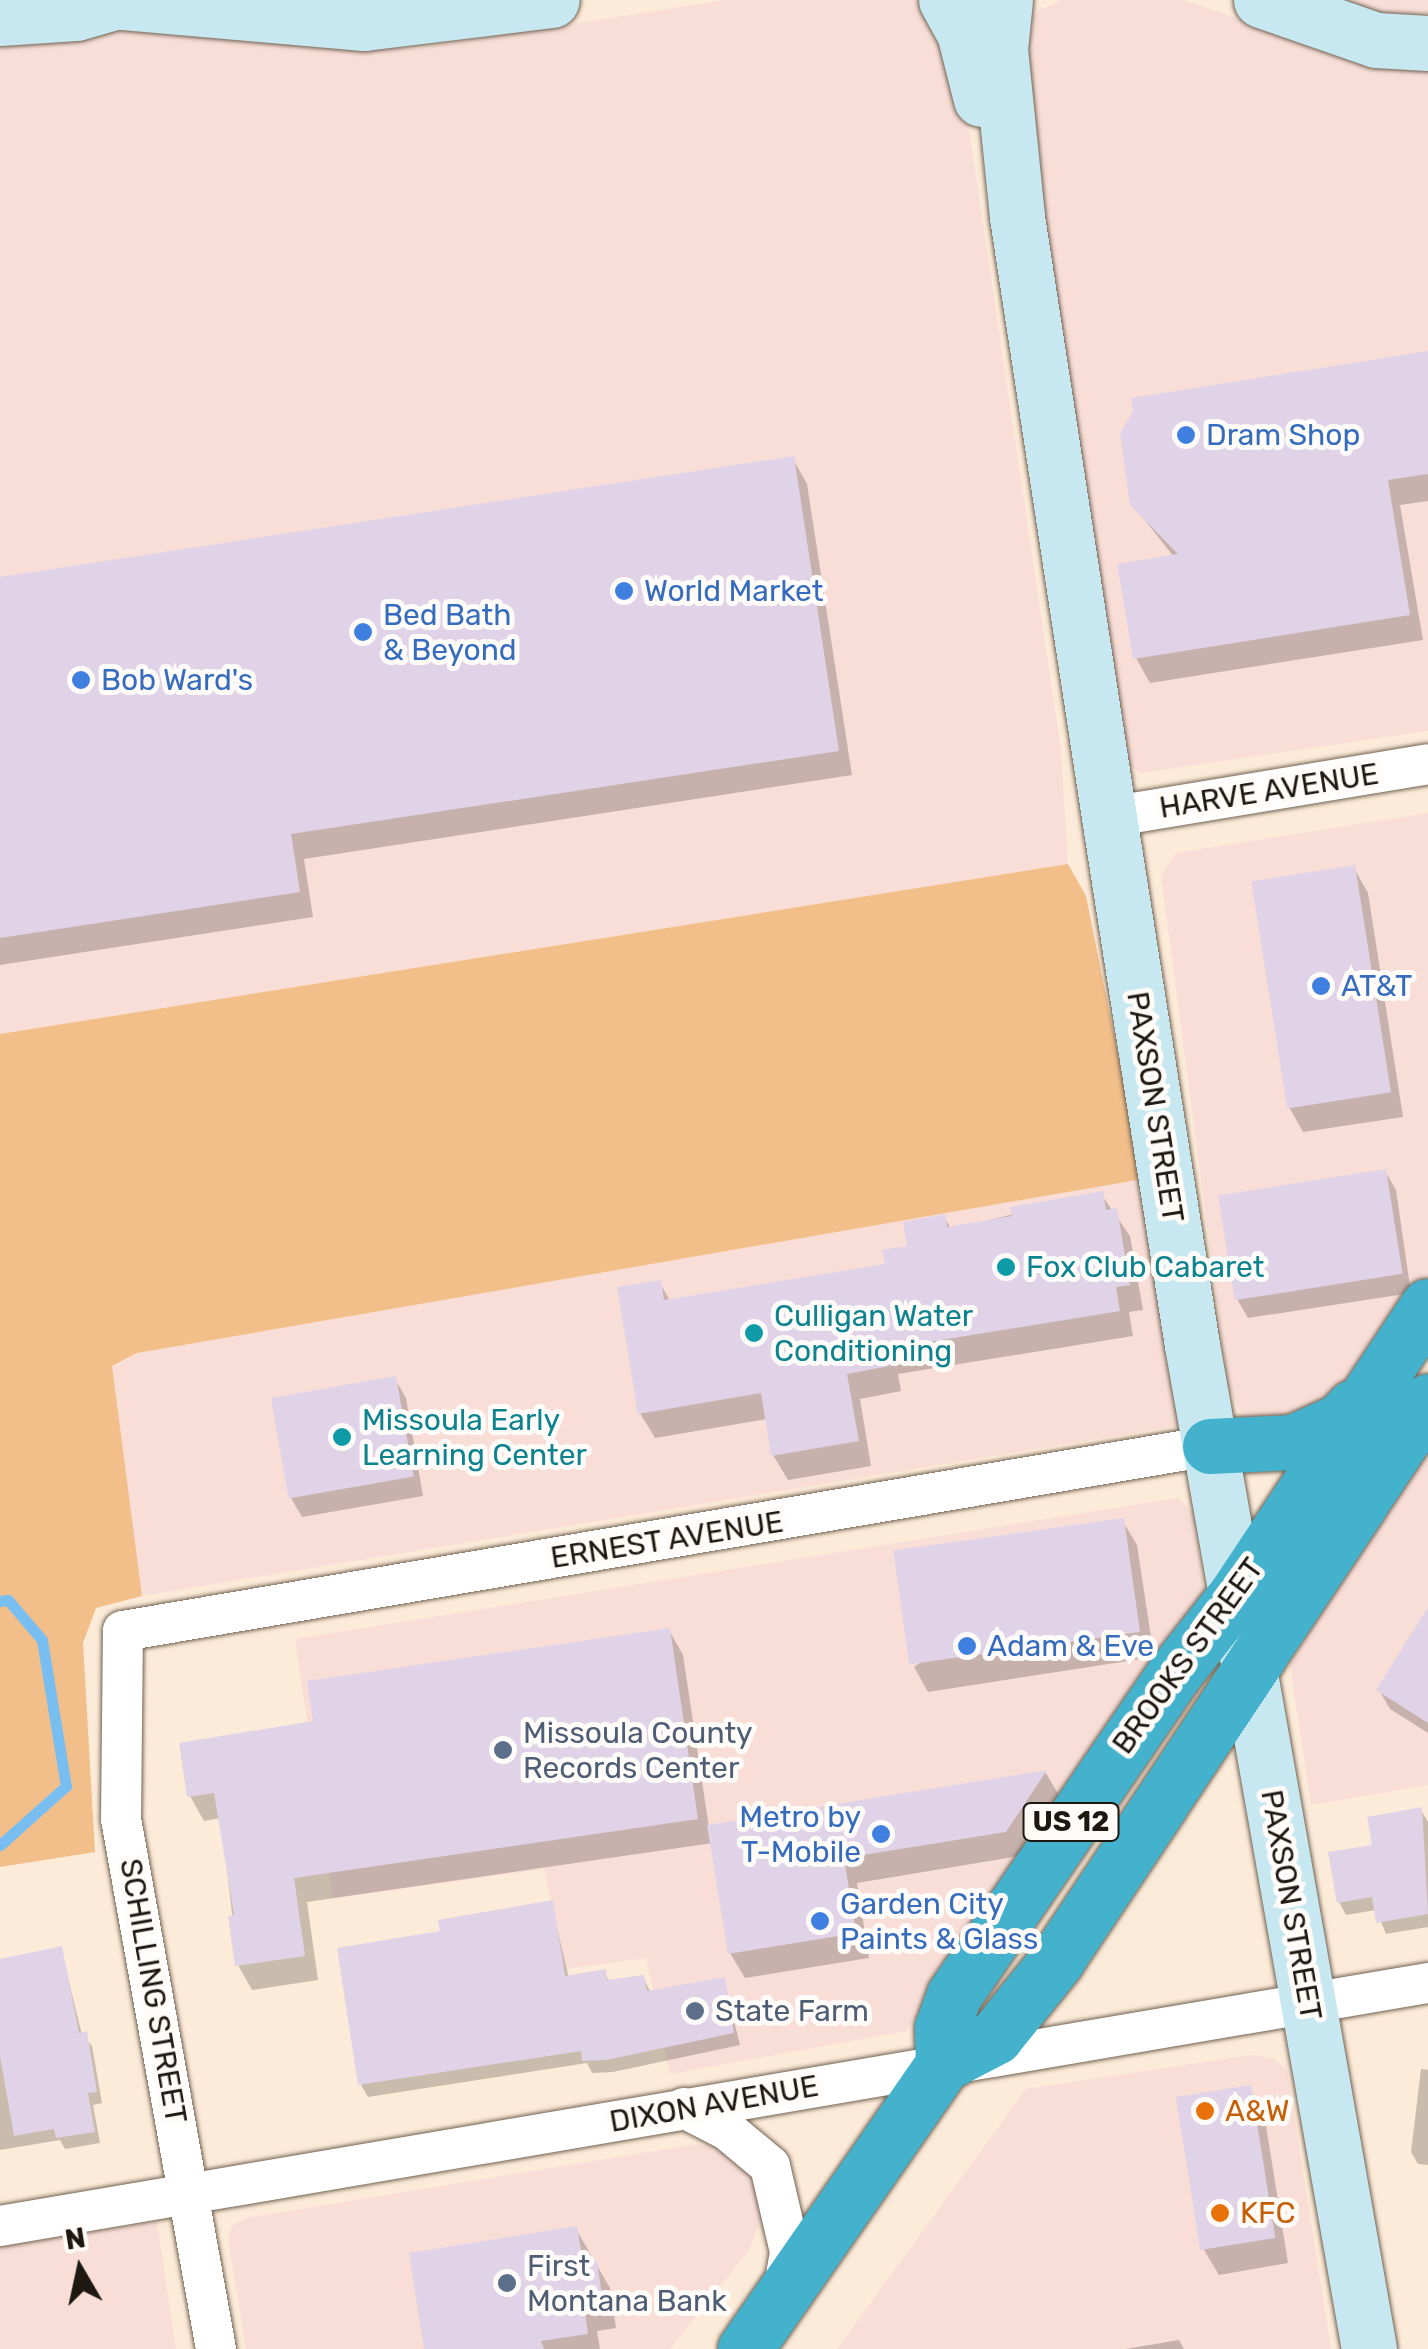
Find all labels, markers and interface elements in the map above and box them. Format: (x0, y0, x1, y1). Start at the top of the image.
place label: Dram Shop (1206, 417, 1360, 453)
marker: Dram Shop (1175, 424, 1197, 446)
place label: World Market (644, 573, 823, 609)
marker: World Market (613, 580, 635, 602)
place label: Bed Bath & Beyond (383, 597, 517, 668)
marker: Bed Bath & Beyond (352, 621, 374, 643)
place label: Bob Ward's (101, 662, 254, 698)
marker: Bob Ward's (70, 669, 92, 691)
street label: HARVE AVENUE (1156, 756, 1382, 826)
place label: AT&T (1341, 968, 1412, 1004)
marker: AT&T (1310, 975, 1332, 997)
street label: PAXSON STREET (1119, 989, 1191, 1225)
place label: Fox Club Cabaret (1026, 1249, 1265, 1285)
marker: Fox Club Cabaret (995, 1256, 1017, 1278)
place label: Culligan Water Conditioning (774, 1298, 974, 1368)
marker: Culligan Water Conditioning (743, 1322, 765, 1344)
place label: Missoula Early Learning Center (362, 1402, 587, 1472)
marker: Missoula Early Learning Center (331, 1426, 353, 1448)
street label: ERNEST AVENUE (547, 1504, 787, 1576)
street label: BROOKS STREET (1105, 1551, 1271, 1761)
place label: Adam & Eve (987, 1628, 1154, 1664)
marker: Adam & Eve (956, 1635, 978, 1657)
place label: Missoula County Records Center (523, 1715, 753, 1786)
marker: Missoula County Records Center (492, 1739, 514, 1761)
street label: PAXSON STREET (1253, 1787, 1329, 2023)
place label: Metro by T-Mobile (739, 1799, 861, 1870)
road number: US 12 (1021, 1799, 1121, 1845)
marker: Metro by T-Mobile (870, 1823, 892, 1845)
street label: SCHILLING STREET (112, 1856, 194, 2126)
place label: Garden City Paints & Glass (840, 1886, 1038, 1956)
marker: Garden City Paints & Glass (809, 1910, 831, 1932)
place label: State Farm (715, 1993, 869, 2029)
marker: State Farm (684, 2000, 706, 2022)
street label: DIXON AVENUE (606, 2068, 822, 2140)
place label: A&W (1225, 2093, 1290, 2129)
marker: A&W (1194, 2100, 1216, 2122)
place label: KFC (1240, 2195, 1295, 2231)
marker: KFC (1209, 2202, 1231, 2224)
north arrow (30, 2219, 130, 2319)
text: N (63, 2221, 88, 2257)
place label: First Montana Bank (527, 2248, 727, 2318)
marker: First Montana Bank (496, 2272, 518, 2294)

